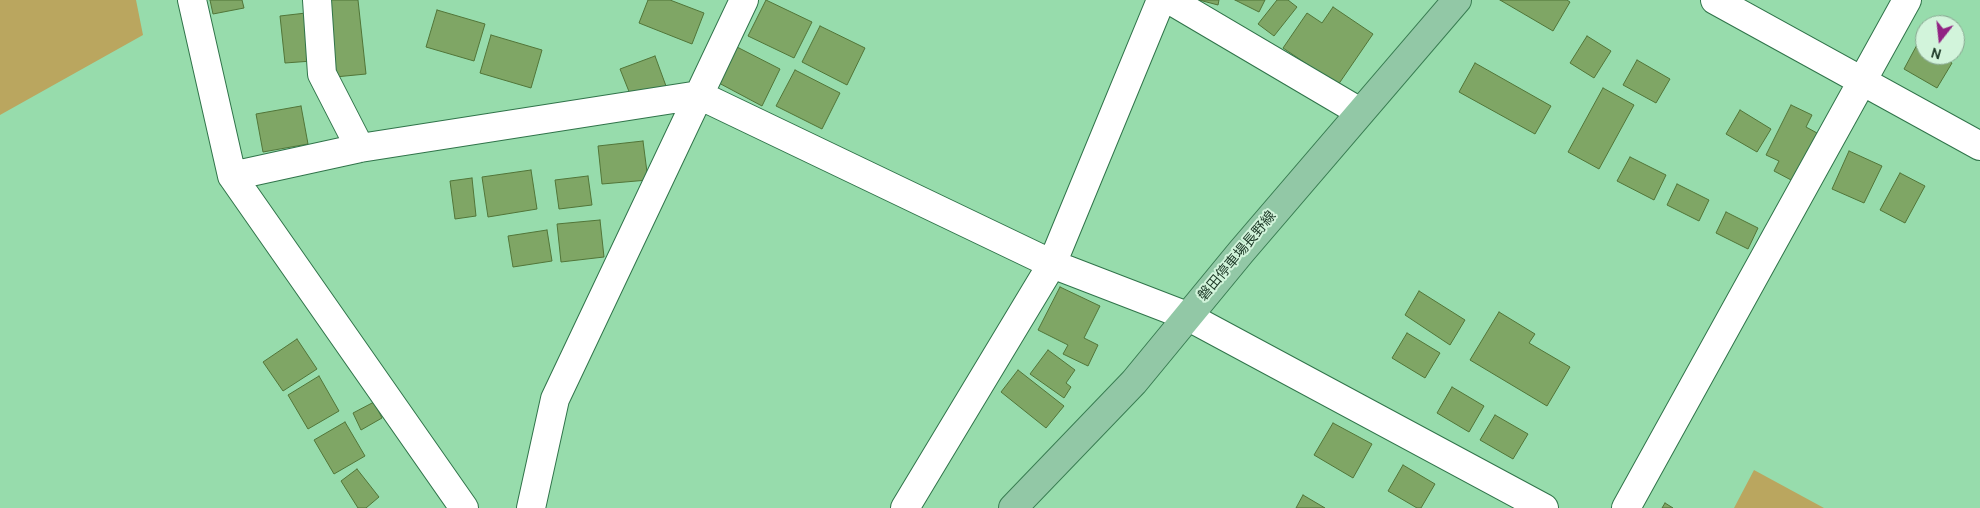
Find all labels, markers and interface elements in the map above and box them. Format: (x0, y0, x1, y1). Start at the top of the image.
north arrow (1915, 15, 1965, 65)
text: N (1929, 43, 1943, 63)
street label: 磐田停車場長野線 (1195, 208, 1279, 304)

